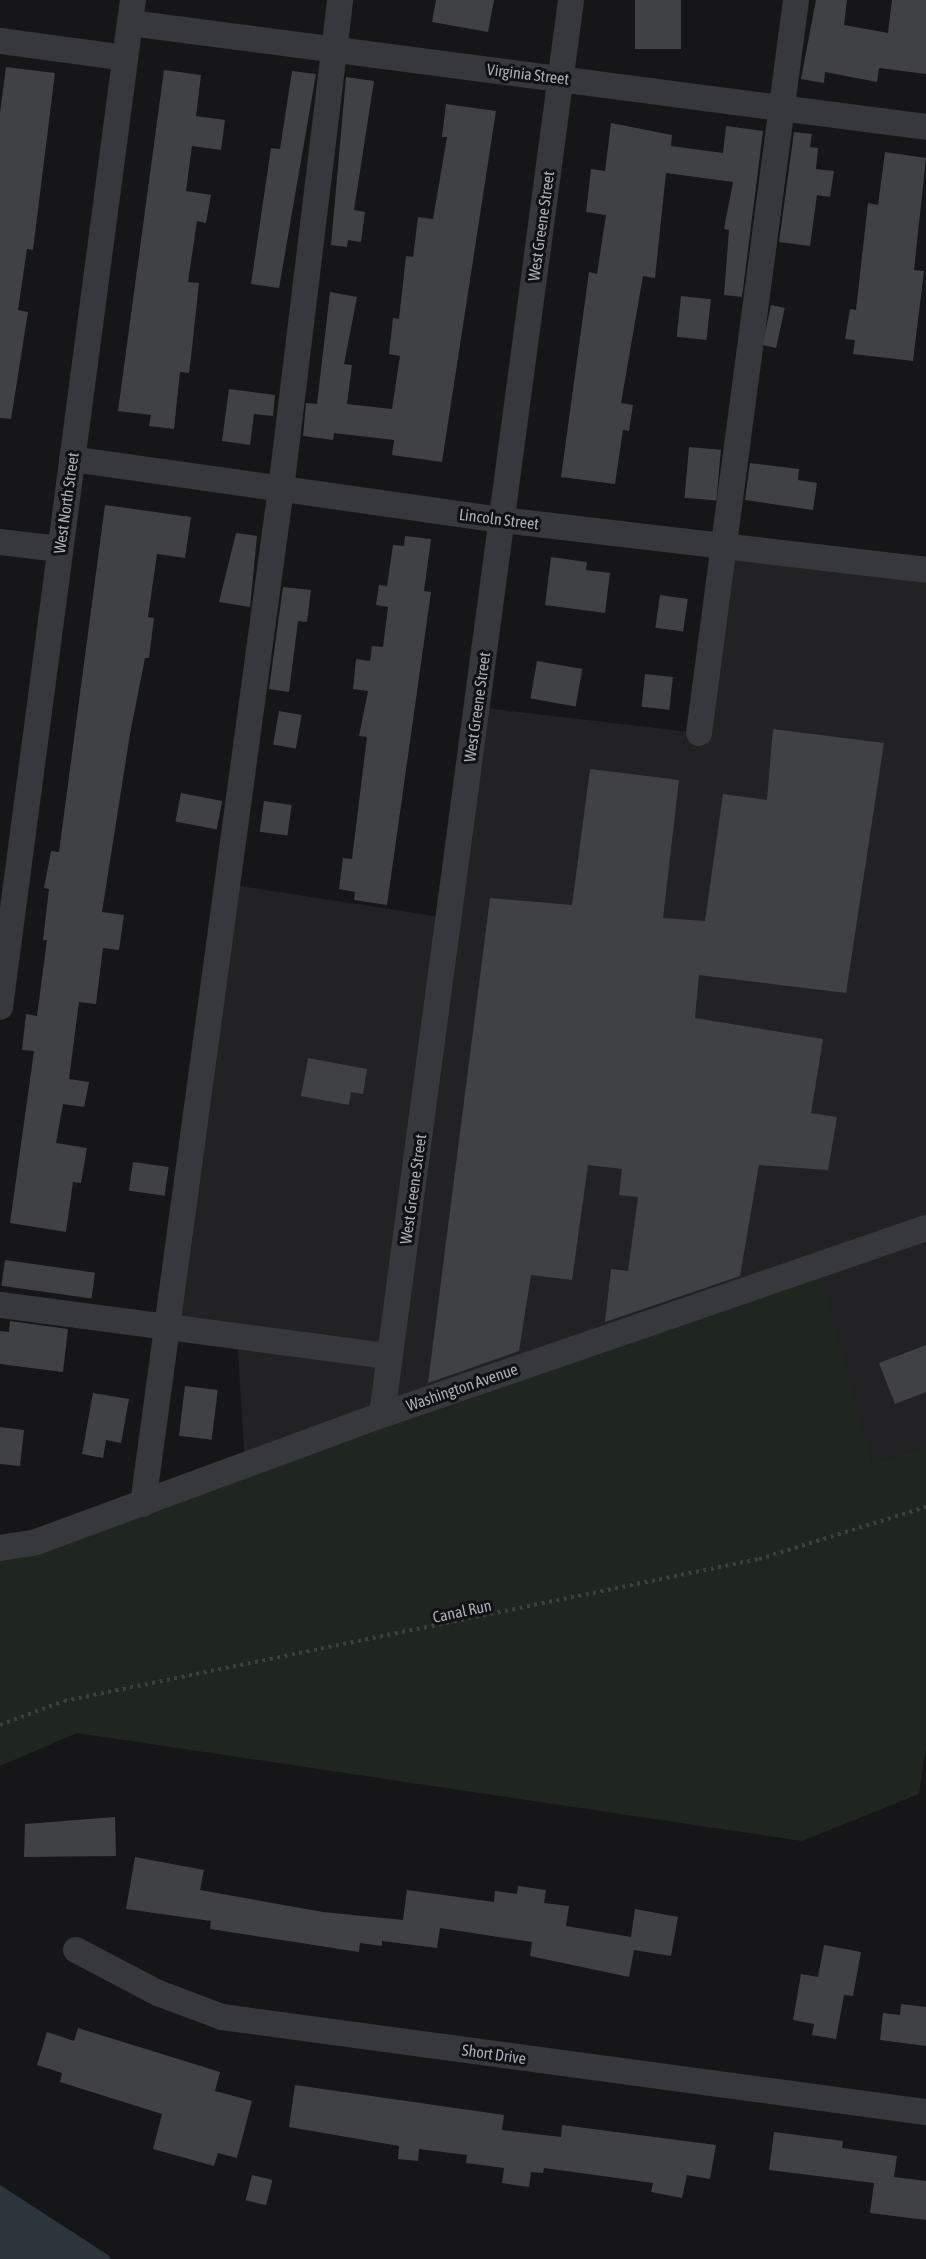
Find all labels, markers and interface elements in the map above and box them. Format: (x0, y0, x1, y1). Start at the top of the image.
street label: Virginia Street (486, 59, 570, 89)
street label: West Greene Street (524, 170, 558, 282)
street label: West North Street (49, 451, 83, 555)
street label: Lincoln Street (458, 505, 540, 533)
street label: West Greene Street (460, 651, 494, 763)
street label: West Greene Street (396, 1133, 430, 1245)
street label: Washington Avenue (404, 1359, 520, 1415)
street label: Canal Run (431, 1595, 493, 1627)
street label: Short Drive (461, 2040, 527, 2068)

